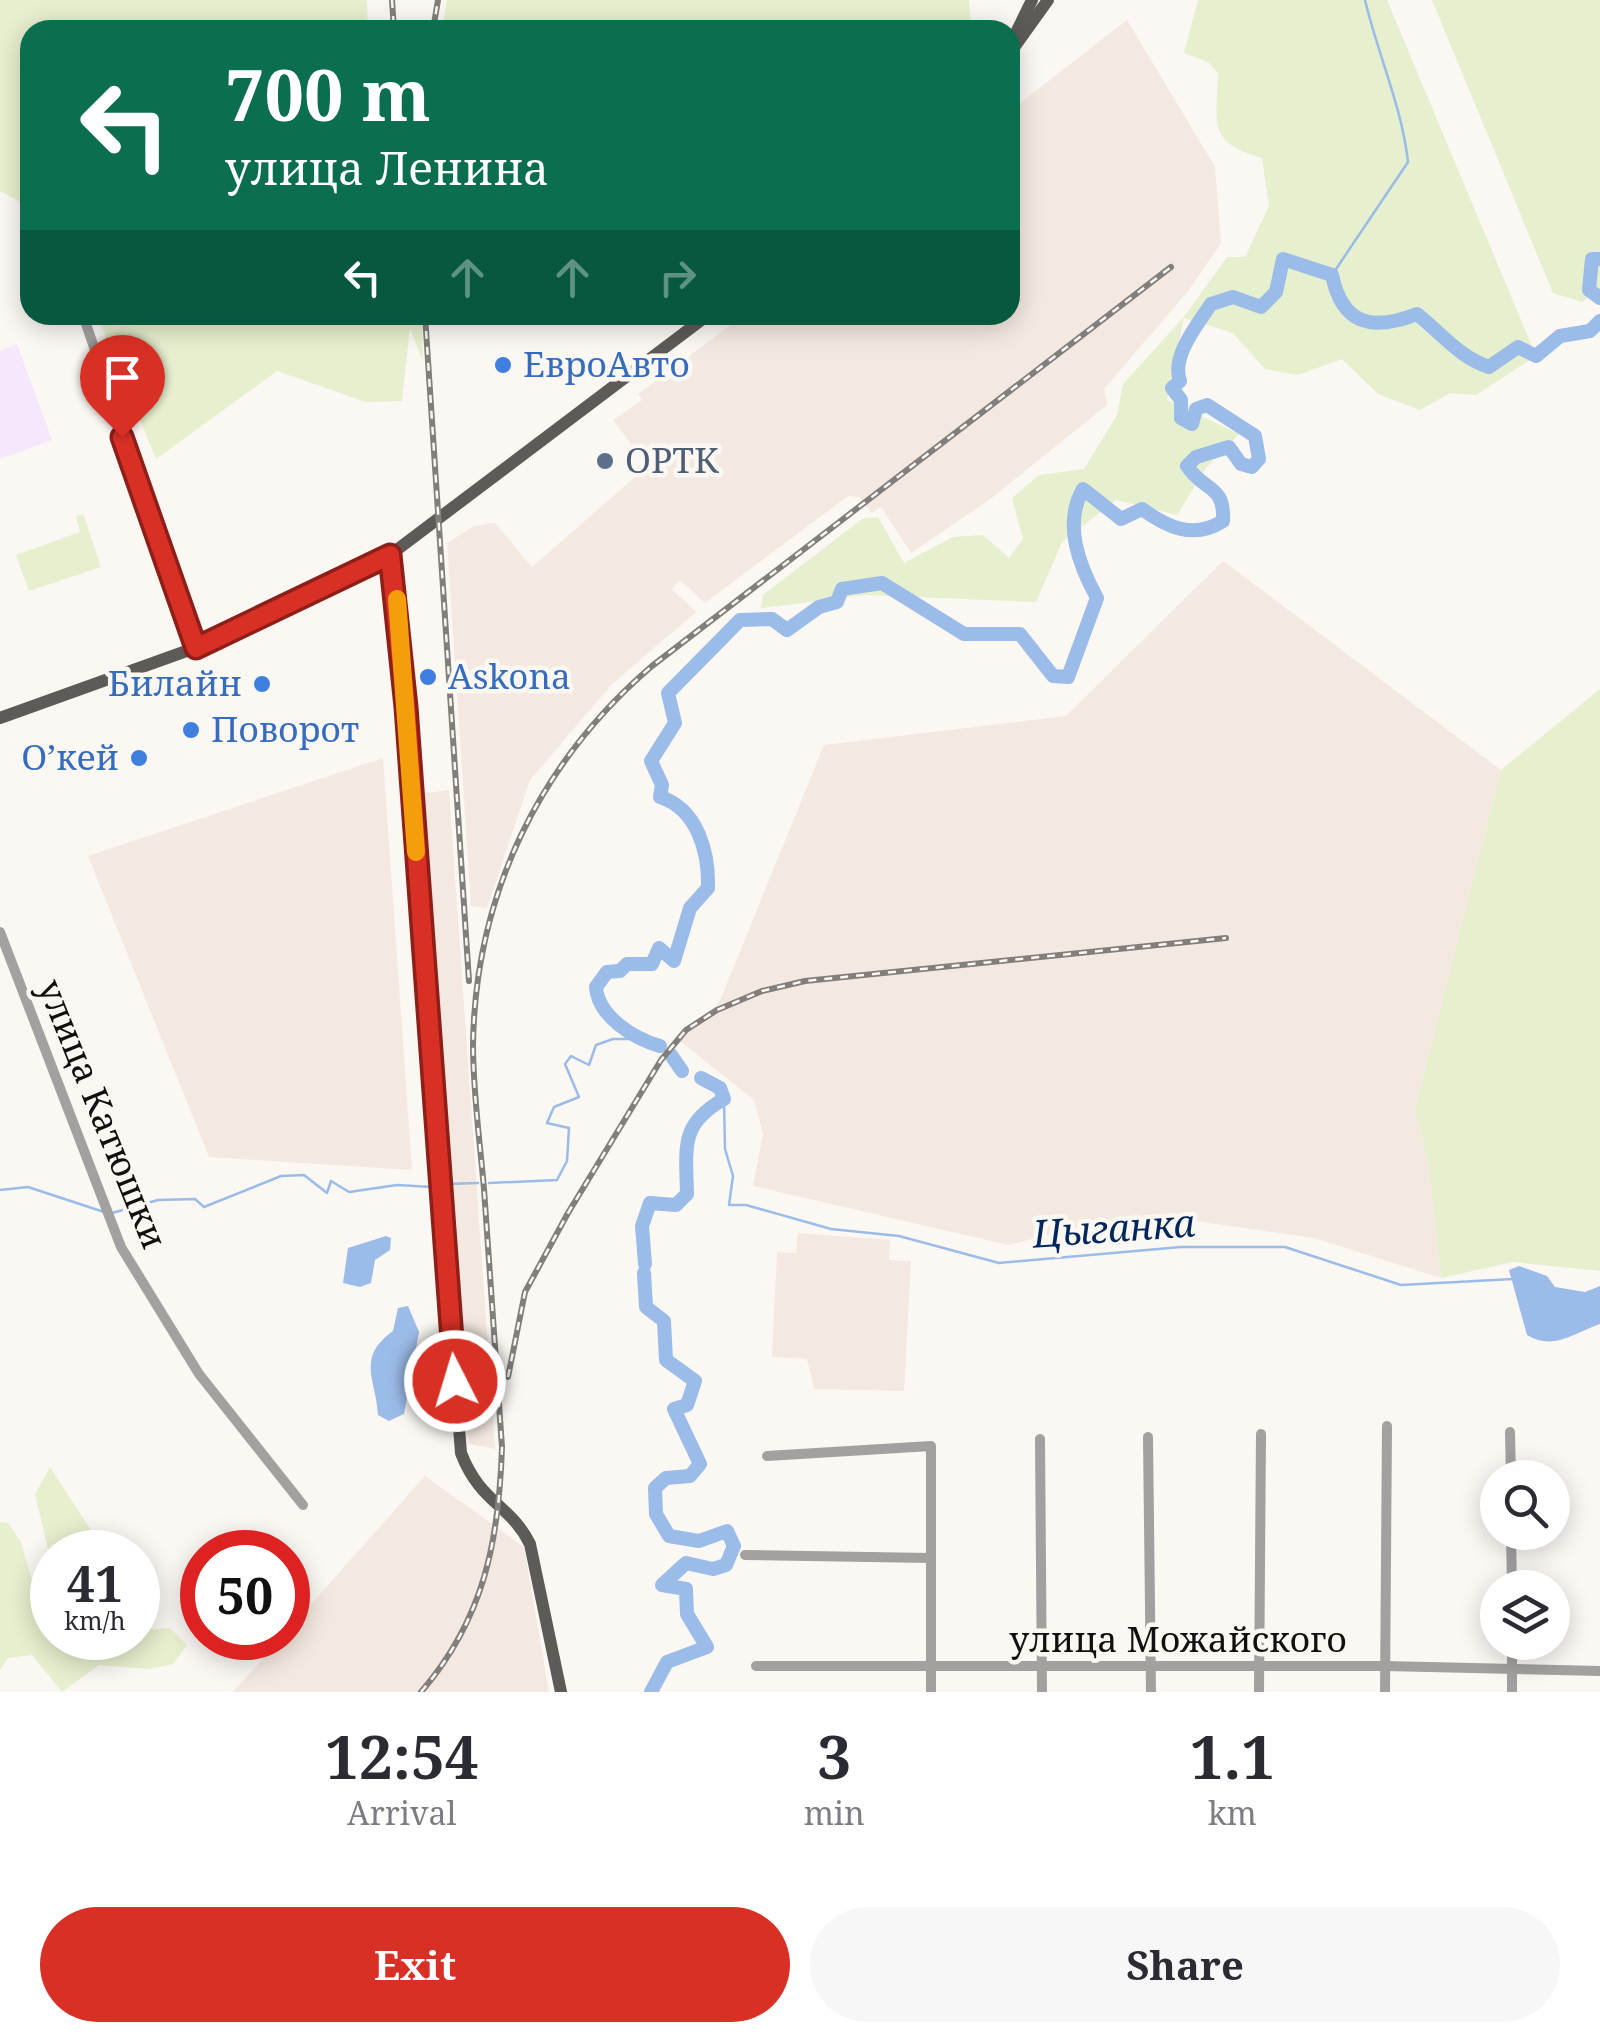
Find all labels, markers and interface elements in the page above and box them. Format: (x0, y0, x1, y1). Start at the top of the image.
text: 700 m (225, 46, 431, 142)
icon: left (60, 60, 190, 190)
text: улица Ленина (225, 137, 549, 198)
icon: left (335, 250, 390, 305)
icon: ahead (440, 250, 495, 305)
icon: ahead (545, 250, 600, 305)
icon: right (650, 250, 705, 305)
pin (80, 335, 165, 438)
place label: ЕвроАвто (523, 340, 690, 387)
icon: arrive (95, 350, 150, 405)
marker: ЕвроАвто (492, 354, 514, 376)
place label: ОРТК (625, 436, 719, 483)
marker: ОРТК (594, 450, 616, 472)
place label: Askona (448, 652, 571, 699)
place label: Билайн (108, 659, 242, 706)
marker: Askona (417, 666, 439, 688)
marker: Билайн (251, 673, 273, 695)
place label: Поворот (211, 705, 359, 752)
marker: Поворот (180, 719, 202, 741)
place label: О’кей (21, 733, 119, 780)
marker: О’кей (128, 747, 150, 769)
street label: улица Катюшки (28, 972, 179, 1255)
water label: Цыганка (1030, 1195, 1197, 1259)
position arrow (403, 1329, 507, 1433)
map controls (1480, 1460, 1570, 1660)
button: search (1480, 1460, 1570, 1550)
speed limit sign: 50 (180, 1530, 310, 1660)
text: 41 (67, 1549, 123, 1617)
button: layers (1480, 1570, 1570, 1660)
text: km/h (64, 1603, 126, 1637)
street label: улица Можайского (1009, 1615, 1347, 1662)
text: 12:54 (325, 1715, 479, 1797)
text: 3 (817, 1715, 851, 1797)
text: 1.1 (1190, 1715, 1275, 1797)
text: Arrival (347, 1791, 457, 1834)
text: min (804, 1791, 865, 1834)
text: km (1208, 1791, 1257, 1834)
button: Exit (40, 1907, 790, 2022)
button: Share (810, 1907, 1560, 2022)

